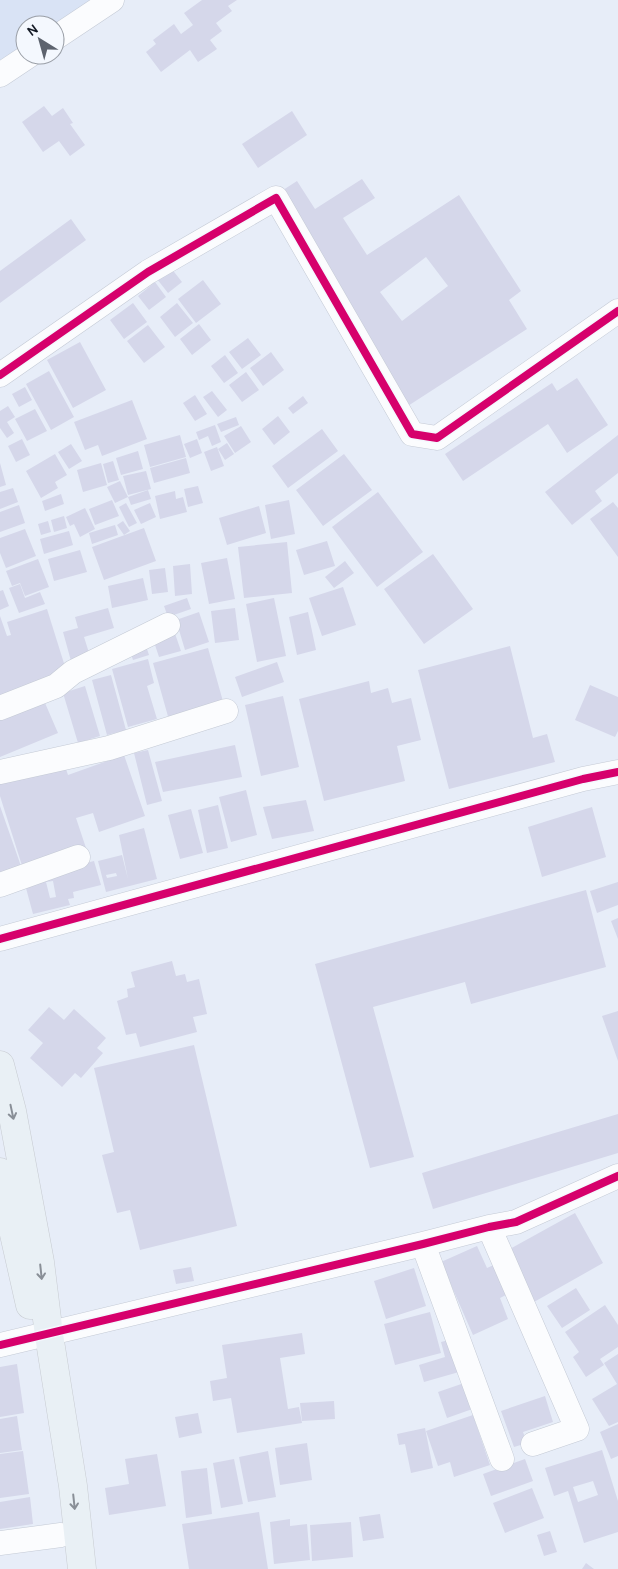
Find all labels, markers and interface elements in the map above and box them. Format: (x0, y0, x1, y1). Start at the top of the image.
north arrow (15, 15, 65, 65)
text: N (23, 20, 42, 40)
one-way arrow (8, 1104, 17, 1120)
one-way arrow (36, 1264, 46, 1280)
one-way arrow (70, 1494, 79, 1510)

